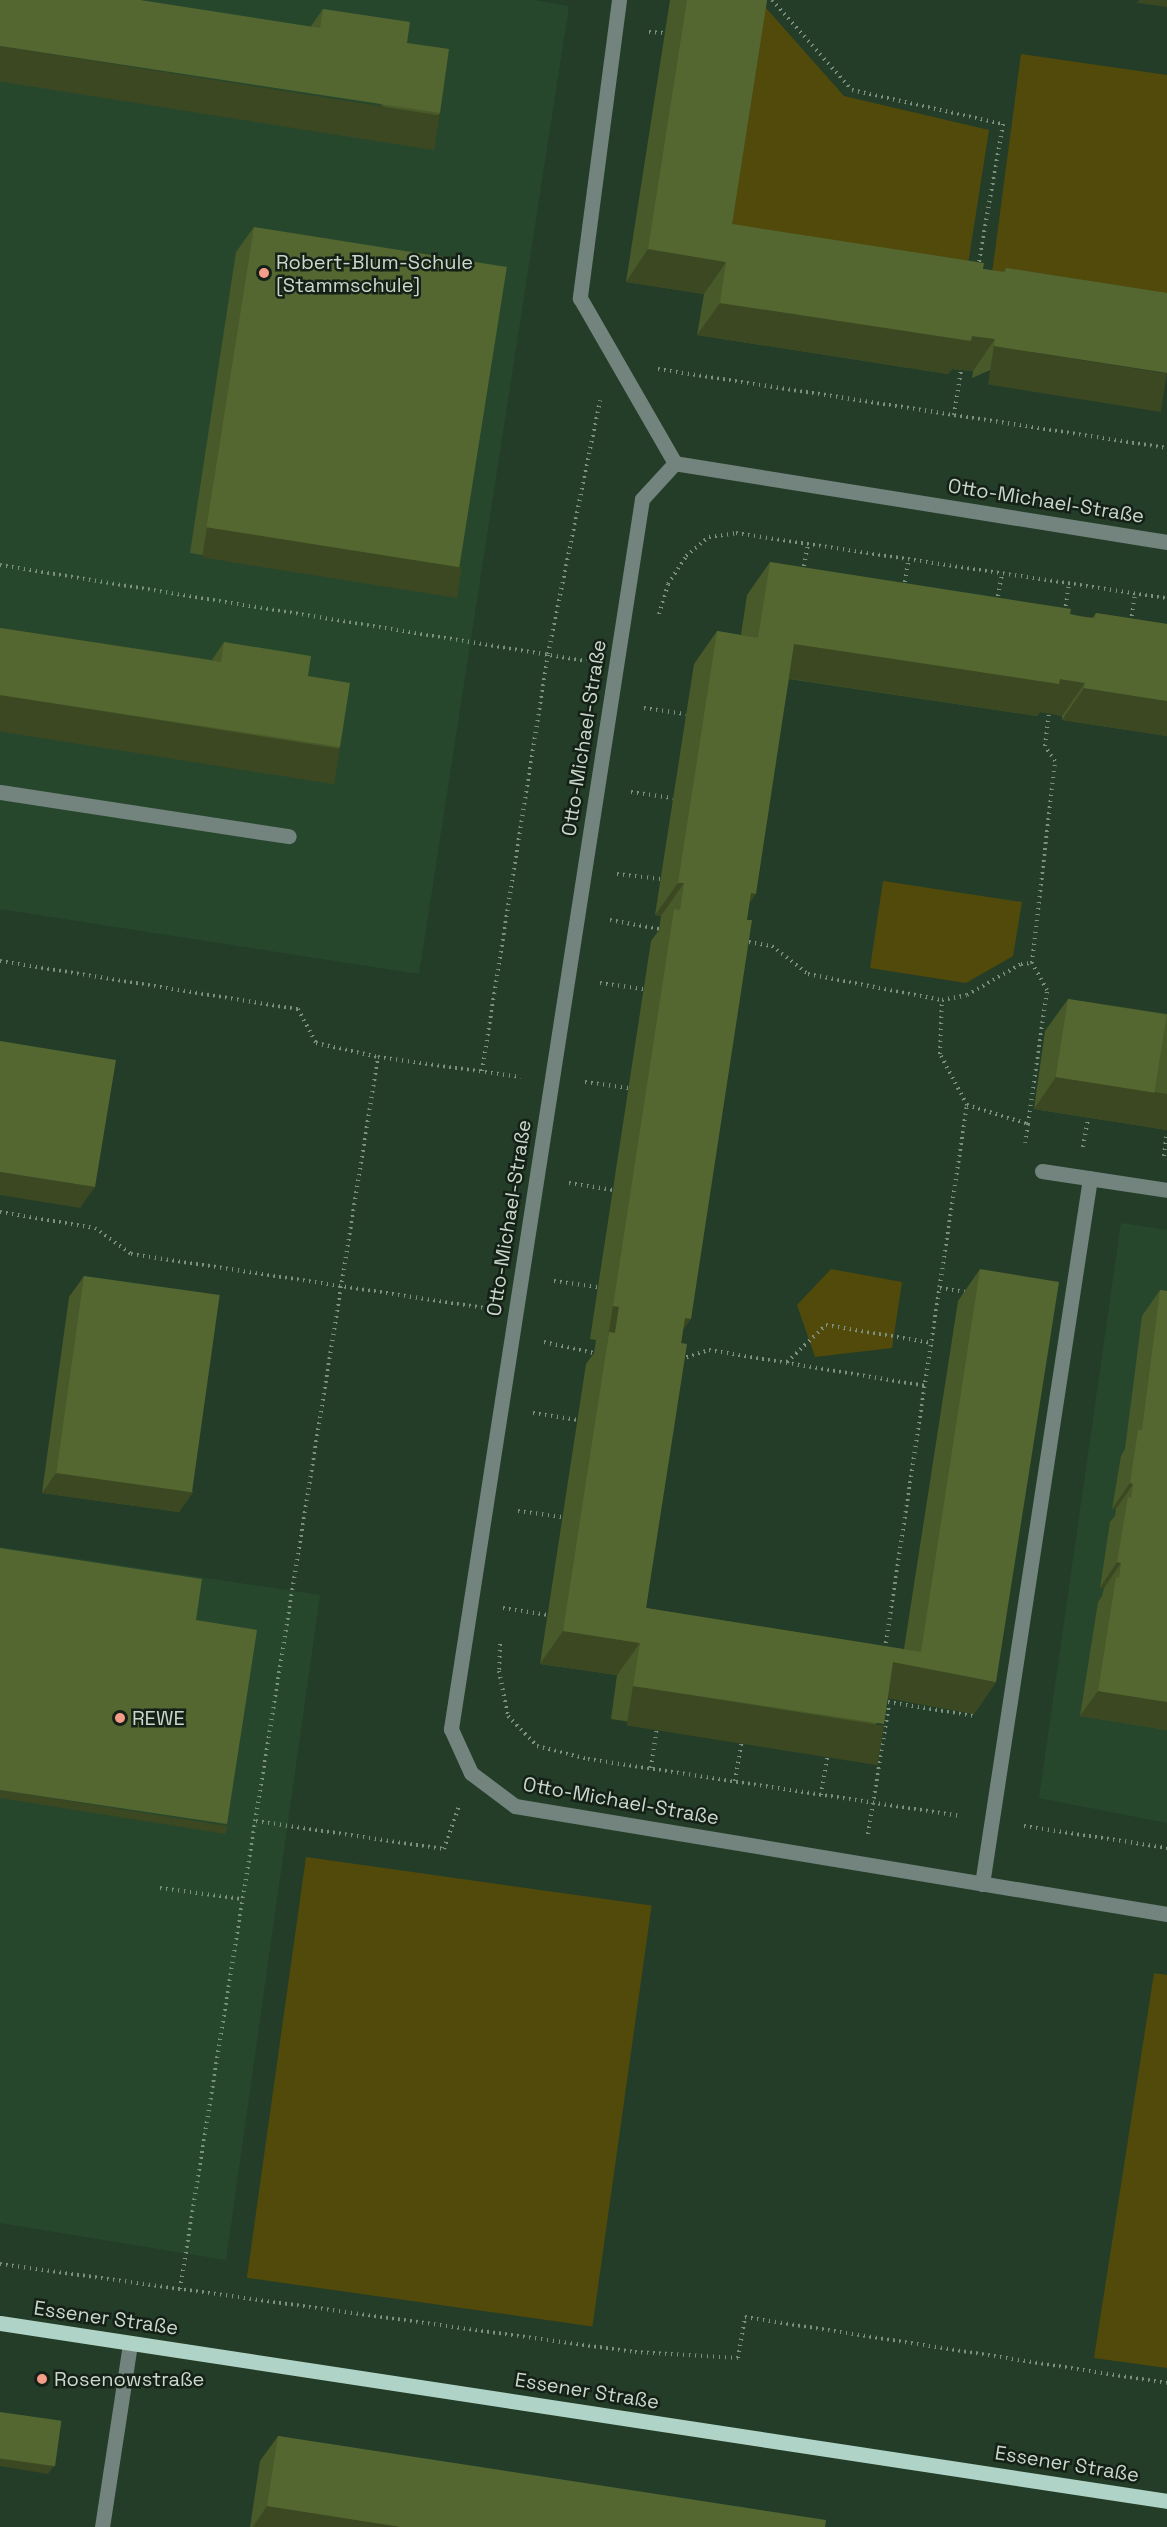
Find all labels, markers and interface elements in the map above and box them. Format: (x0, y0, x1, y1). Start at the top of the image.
place label: Robert-Blum-Schule [Stammschule] (276, 250, 473, 297)
marker: Robert-Blum-Schule [Stammschule] (257, 266, 271, 280)
street label: Otto-Michael-Straße (946, 474, 1146, 528)
street label: Otto-Michael-Straße (557, 638, 611, 838)
street label: Otto-Michael-Straße (482, 1118, 536, 1318)
place label: REWE (132, 1706, 185, 1730)
marker: REWE (113, 1711, 127, 1725)
street label: Otto-Michael-Straße (521, 1772, 721, 1830)
street label: Essener Straße (32, 2296, 180, 2340)
place label: Rosenowstraße (54, 2367, 204, 2391)
street label: Essener Straße (513, 2368, 661, 2414)
marker: Rosenowstraße (35, 2372, 49, 2386)
street label: Essener Straße (993, 2441, 1141, 2487)

